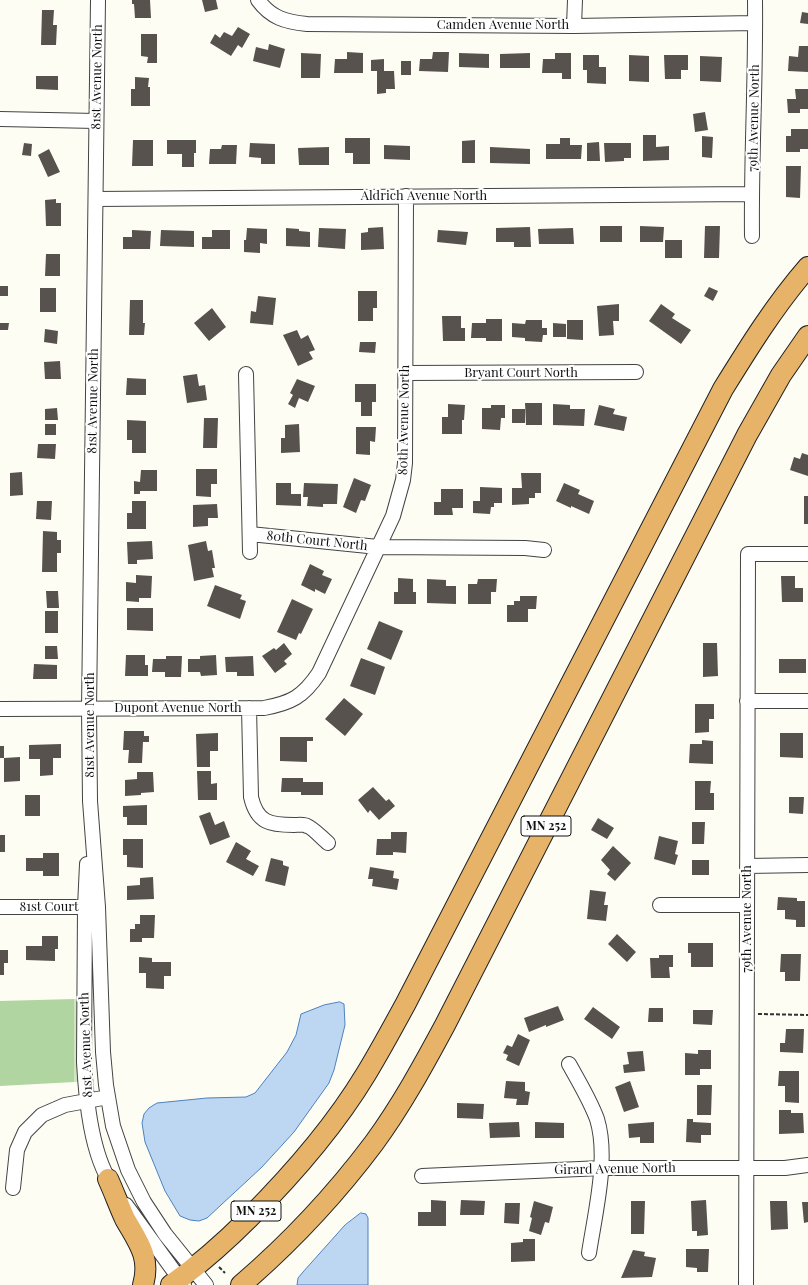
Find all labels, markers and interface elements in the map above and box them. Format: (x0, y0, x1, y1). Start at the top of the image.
street label: Camden Avenue North (437, 17, 569, 33)
street label: 81st Avenue North (88, 24, 106, 130)
street label: 79th Avenue North (745, 64, 763, 172)
street label: Aldrich Avenue North (361, 188, 487, 204)
street label: 81st Avenue North (84, 348, 102, 454)
street label: 80th Avenue North (395, 365, 413, 475)
street label: Bryant Court North (464, 365, 578, 381)
street label: 80th Court North (266, 528, 368, 554)
street label: 81st Avenue North (82, 672, 98, 778)
street label: Dupont Avenue North (114, 700, 242, 716)
road number: MN 252 (521, 816, 571, 836)
street label: 79th Avenue North (739, 865, 755, 973)
street label: 81st Court (19, 899, 79, 915)
street label: 81st Avenue North (76, 992, 96, 1098)
street label: Girard Avenue North (554, 1160, 676, 1178)
road number: MN 252 (231, 1201, 281, 1221)

